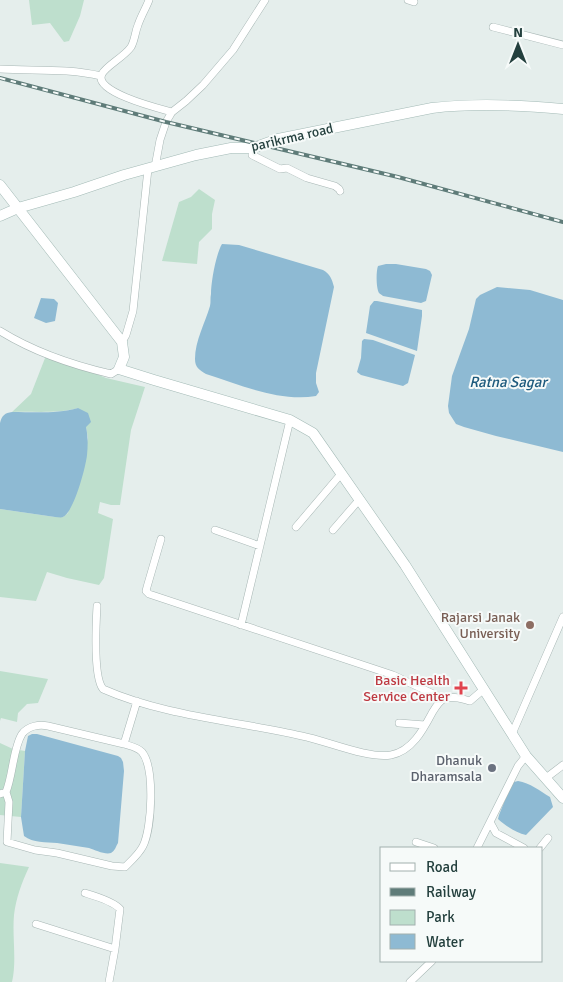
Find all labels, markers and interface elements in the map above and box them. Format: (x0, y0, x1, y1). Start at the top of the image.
north arrow (493, 20, 543, 70)
text: N (513, 24, 523, 41)
street label: parikrma road (249, 120, 335, 155)
water label: Ratna Sagar (469, 373, 549, 391)
place label: Rajarsi Janak University (441, 609, 520, 642)
marker: Rajarsi Janak University (524, 619, 536, 631)
place label: Basic Health Service Center (363, 672, 451, 705)
marker: Basic Health Service Center (454, 681, 468, 695)
place label: Dhanuk Dharamsala (410, 752, 482, 785)
marker: Dhanuk Dharamsala (486, 762, 498, 774)
legend (380, 847, 543, 962)
text: Road (426, 858, 458, 876)
text: Railway (426, 883, 476, 901)
text: Park (426, 908, 455, 926)
text: Water (426, 933, 464, 951)

